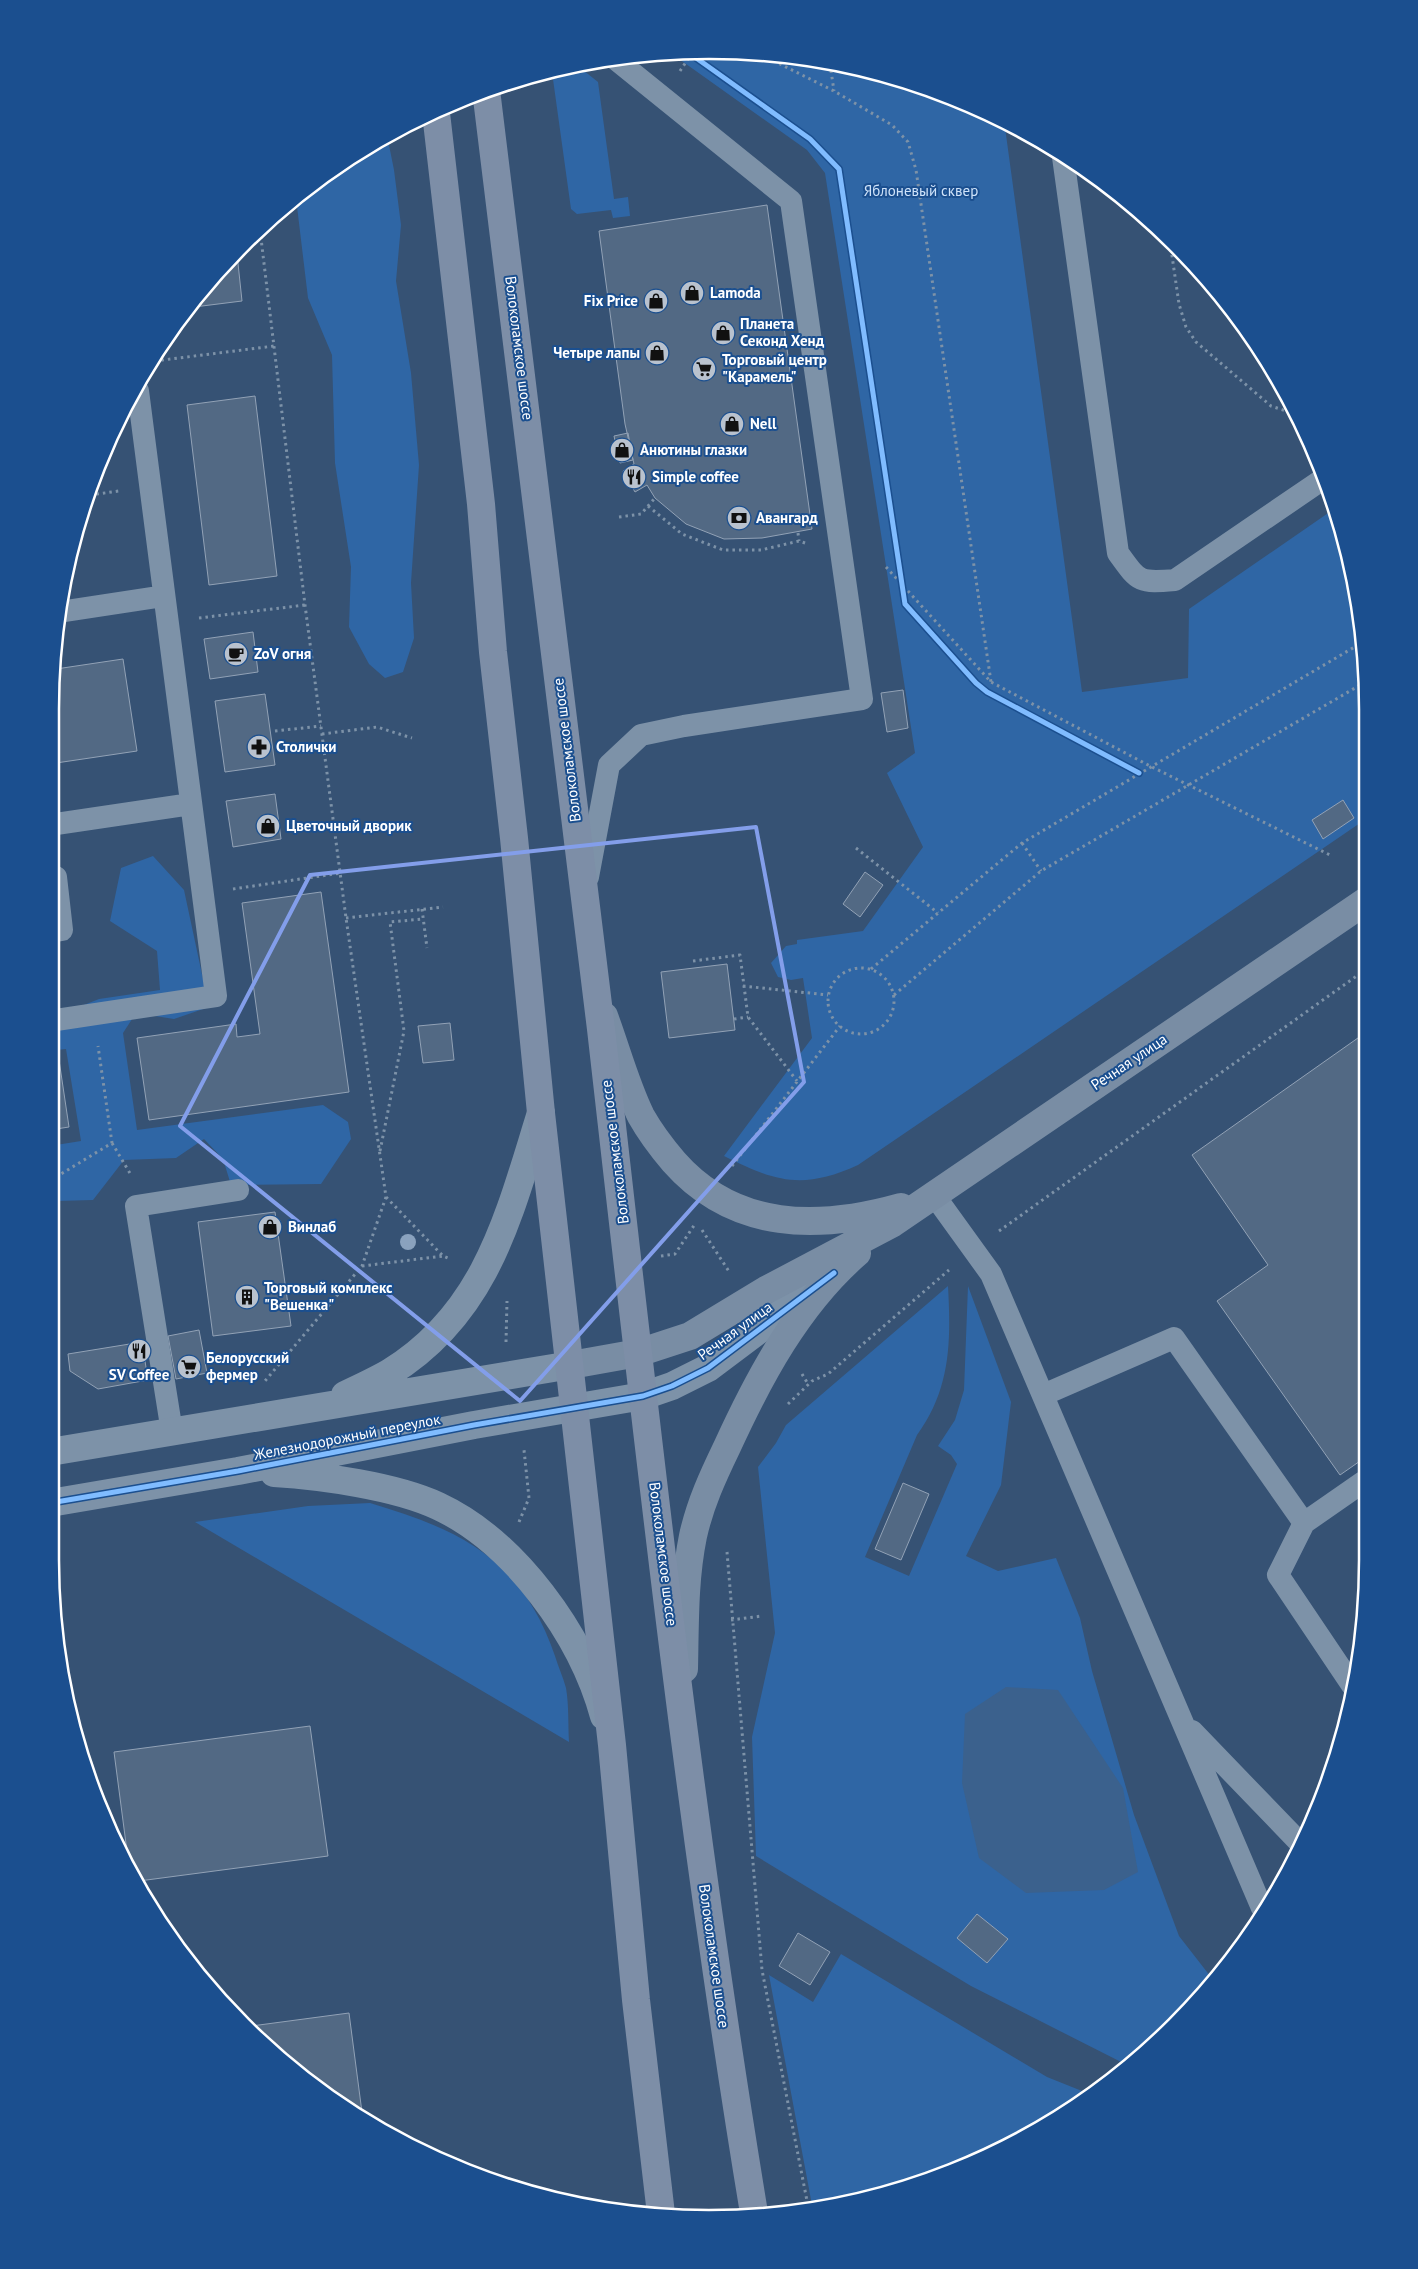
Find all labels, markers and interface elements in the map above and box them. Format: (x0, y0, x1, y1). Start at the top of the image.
park label: Яблоневый сквер (864, 181, 978, 200)
street label: Волоколамское шоссе (501, 275, 538, 421)
shop icon: Lamoda (679, 280, 705, 306)
place label: Lamoda (710, 283, 761, 302)
shop icon: Fix Price (643, 288, 669, 314)
place label: Fix Price (584, 291, 638, 310)
place label: Планета Секонд Хенд (740, 314, 825, 350)
shop icon: Планета Секонд Хенд (710, 320, 736, 346)
shop icon: Четыре лапы (644, 340, 670, 366)
place label: Четыре лапы (553, 343, 640, 362)
place label: Торговый центр "Карамель" (722, 350, 827, 386)
supermarket icon: Торговый центр "Карамель" (691, 356, 717, 382)
shop icon: Nell (719, 411, 745, 437)
place label: Nell (750, 414, 777, 433)
shop icon: Анютины глазки (609, 437, 635, 463)
place label: Анютины глазки (640, 440, 747, 459)
restaurant icon: Simple coffee (621, 464, 647, 490)
place label: Simple coffee (652, 467, 739, 486)
bank icon: Авангард (726, 505, 752, 531)
place label: Авангард (756, 508, 818, 527)
cafe icon: ZoV огня (223, 641, 249, 667)
place label: ZoV огня (254, 644, 311, 663)
street label: Волоколамское шоссе (548, 677, 585, 823)
pharmacy icon: Столички (246, 734, 272, 760)
place label: Столички (276, 737, 337, 756)
shop icon: Цветочный дворик (255, 813, 281, 839)
place label: Цветочный дворик (286, 816, 412, 835)
street label: Речная улица (1087, 1029, 1170, 1094)
street label: Волоколамское шоссе (596, 1079, 633, 1225)
shop icon: Винлаб (257, 1214, 283, 1240)
place label: Винлаб (288, 1217, 336, 1236)
place label: Торговый комплекс "Вешенка" (264, 1278, 393, 1314)
building icon: Торговый комплекс "Вешенка" (234, 1284, 260, 1310)
street label: Речная улица (694, 1297, 776, 1364)
restaurant icon: SV Coffee (126, 1338, 152, 1364)
place label: Белорусский фермер (206, 1348, 289, 1384)
supermarket icon: Белорусский фермер (176, 1354, 202, 1380)
place label: SV Coffee (109, 1365, 170, 1384)
street label: Железнодорожный переулок (251, 1409, 443, 1464)
street label: Волоколамское шоссе (645, 1481, 682, 1627)
street label: Волоколамское шоссе (695, 1883, 734, 2029)

